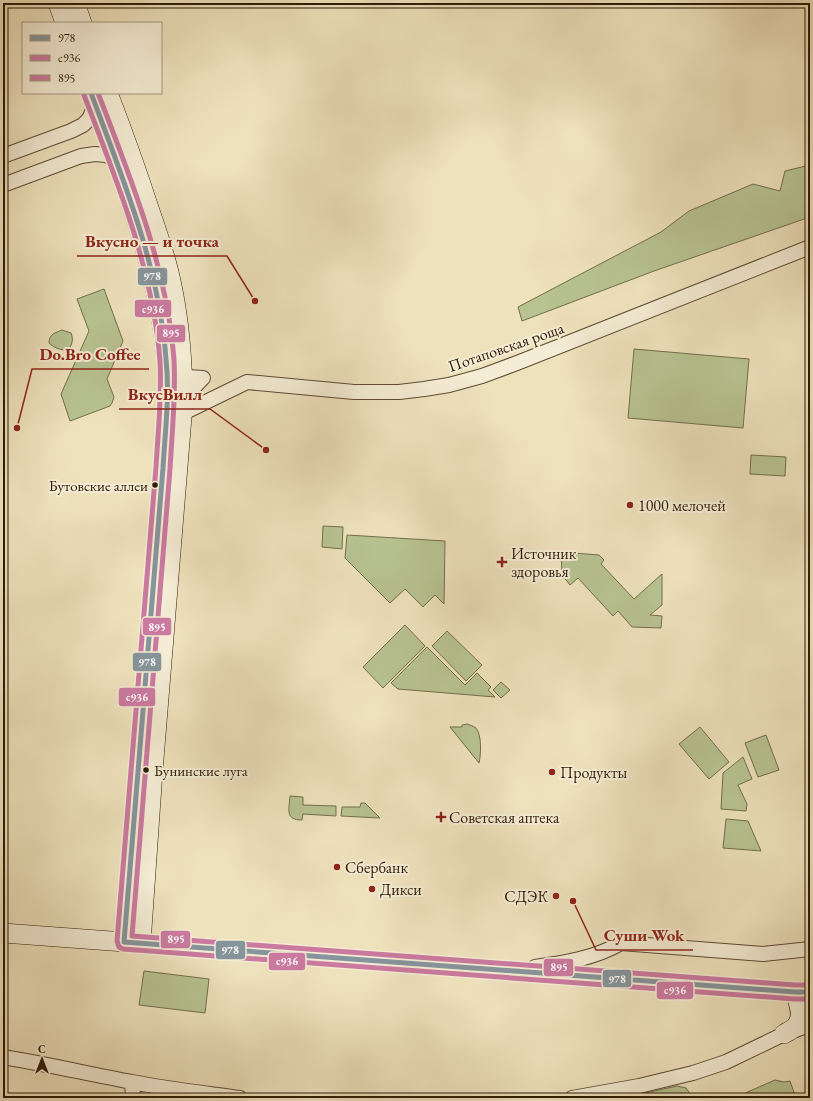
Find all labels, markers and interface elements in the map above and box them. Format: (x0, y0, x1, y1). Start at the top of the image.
legend (22, 22, 162, 94)
text: 978 (58, 30, 76, 46)
text: с936 (58, 50, 80, 66)
text: 895 (58, 70, 76, 86)
callout: Вкусно — и точка (77, 227, 227, 256)
text: Вкусно — и точка (85, 230, 220, 252)
line badge: 978 (137, 267, 168, 286)
text: 978 (143, 269, 161, 283)
line badge: с936 (134, 299, 172, 318)
text: с936 (142, 302, 164, 316)
street label: Потаповская роща (445, 317, 567, 377)
line badge: 895 (156, 324, 186, 343)
text: 895 (162, 326, 180, 340)
callout: Do.Bro Coffee (32, 340, 149, 369)
text: Do.Bro Coffee (39, 343, 141, 365)
callout: ВкусВилл (119, 380, 210, 409)
text: ВкусВилл (128, 383, 203, 405)
place label: Бутовские аллеи (49, 476, 148, 495)
marker: Бутовские аллеи (150, 480, 160, 490)
place label: 1000 мелочей (638, 495, 726, 516)
marker: 1000 мелочей (625, 500, 635, 510)
place label: Источник здоровья (511, 543, 577, 582)
marker: Источник здоровья (496, 556, 508, 568)
line badge: 895 (142, 617, 172, 636)
text: 895 (148, 620, 166, 634)
line badge: 978 (132, 652, 162, 672)
text: 978 (138, 655, 156, 669)
line badge: с936 (118, 687, 156, 707)
text: с936 (126, 690, 148, 704)
place label: Бунинские луга (154, 761, 248, 780)
place label: Продукты (560, 762, 628, 783)
marker: Бунинские луга (141, 765, 151, 775)
marker: Продукты (547, 767, 557, 777)
place label: Советская аптека (449, 807, 560, 828)
marker: Советская аптека (436, 812, 446, 822)
place label: Сбербанк (345, 857, 408, 878)
marker: Сбербанк (332, 862, 342, 872)
place label: Дикси (380, 879, 422, 900)
marker: Дикси (367, 884, 377, 894)
place label: СДЭК (504, 886, 548, 907)
marker: СДЭК (551, 891, 561, 901)
callout: Суши Wok (596, 921, 693, 950)
text: Суши Wok (604, 924, 685, 946)
line badge: 895 (160, 930, 191, 949)
text: 895 (167, 932, 185, 946)
line badge: 978 (215, 940, 246, 960)
text: 978 (221, 943, 239, 957)
line badge: с936 (268, 952, 306, 971)
text: с936 (276, 954, 298, 968)
line badge: 895 (543, 958, 574, 977)
text: 895 (550, 960, 568, 974)
line badge: 978 (602, 969, 632, 988)
text: 978 (608, 972, 626, 986)
line badge: с936 (656, 981, 694, 1000)
text: с936 (664, 983, 686, 997)
north arrow (22, 1039, 62, 1079)
text: С (38, 1042, 46, 1056)

